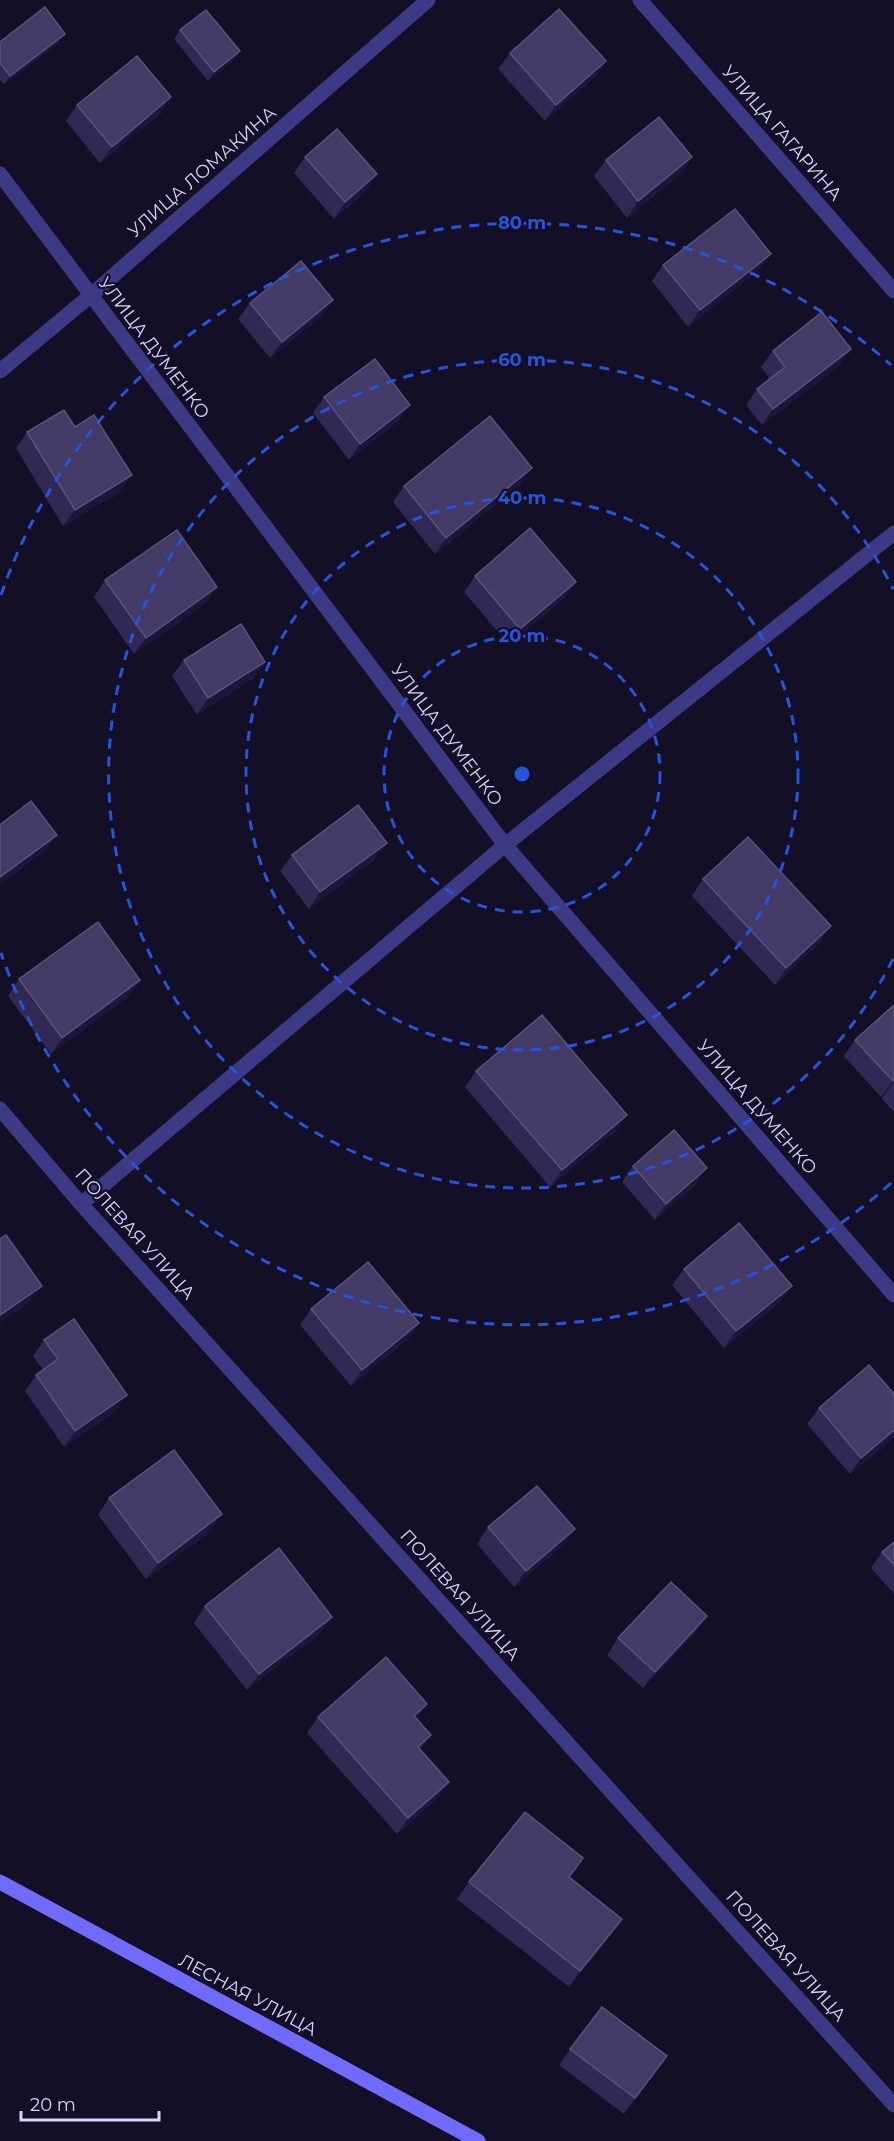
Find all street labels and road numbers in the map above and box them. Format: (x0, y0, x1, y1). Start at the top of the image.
street label: УЛИЦА ГАГАРИНА (717, 61, 847, 206)
street label: УЛИЦА ЛОМАКИНА (123, 101, 281, 242)
street label: УЛИЦА ДУМЕНКО (94, 273, 214, 423)
street label: УЛИЦА ДУМЕНКО (387, 660, 507, 810)
street label: УЛИЦА ДУМЕНКО (692, 1035, 822, 1179)
street label: ПОЛЕВАЯ УЛИЦА (70, 1164, 200, 1305)
street label: ПОЛЕВАЯ УЛИЦА (395, 1525, 525, 1666)
street label: ПОЛЕВАЯ УЛИЦА (721, 1886, 851, 2027)
street label: ЛЕСНАЯ УЛИЦА (175, 1949, 321, 2041)

